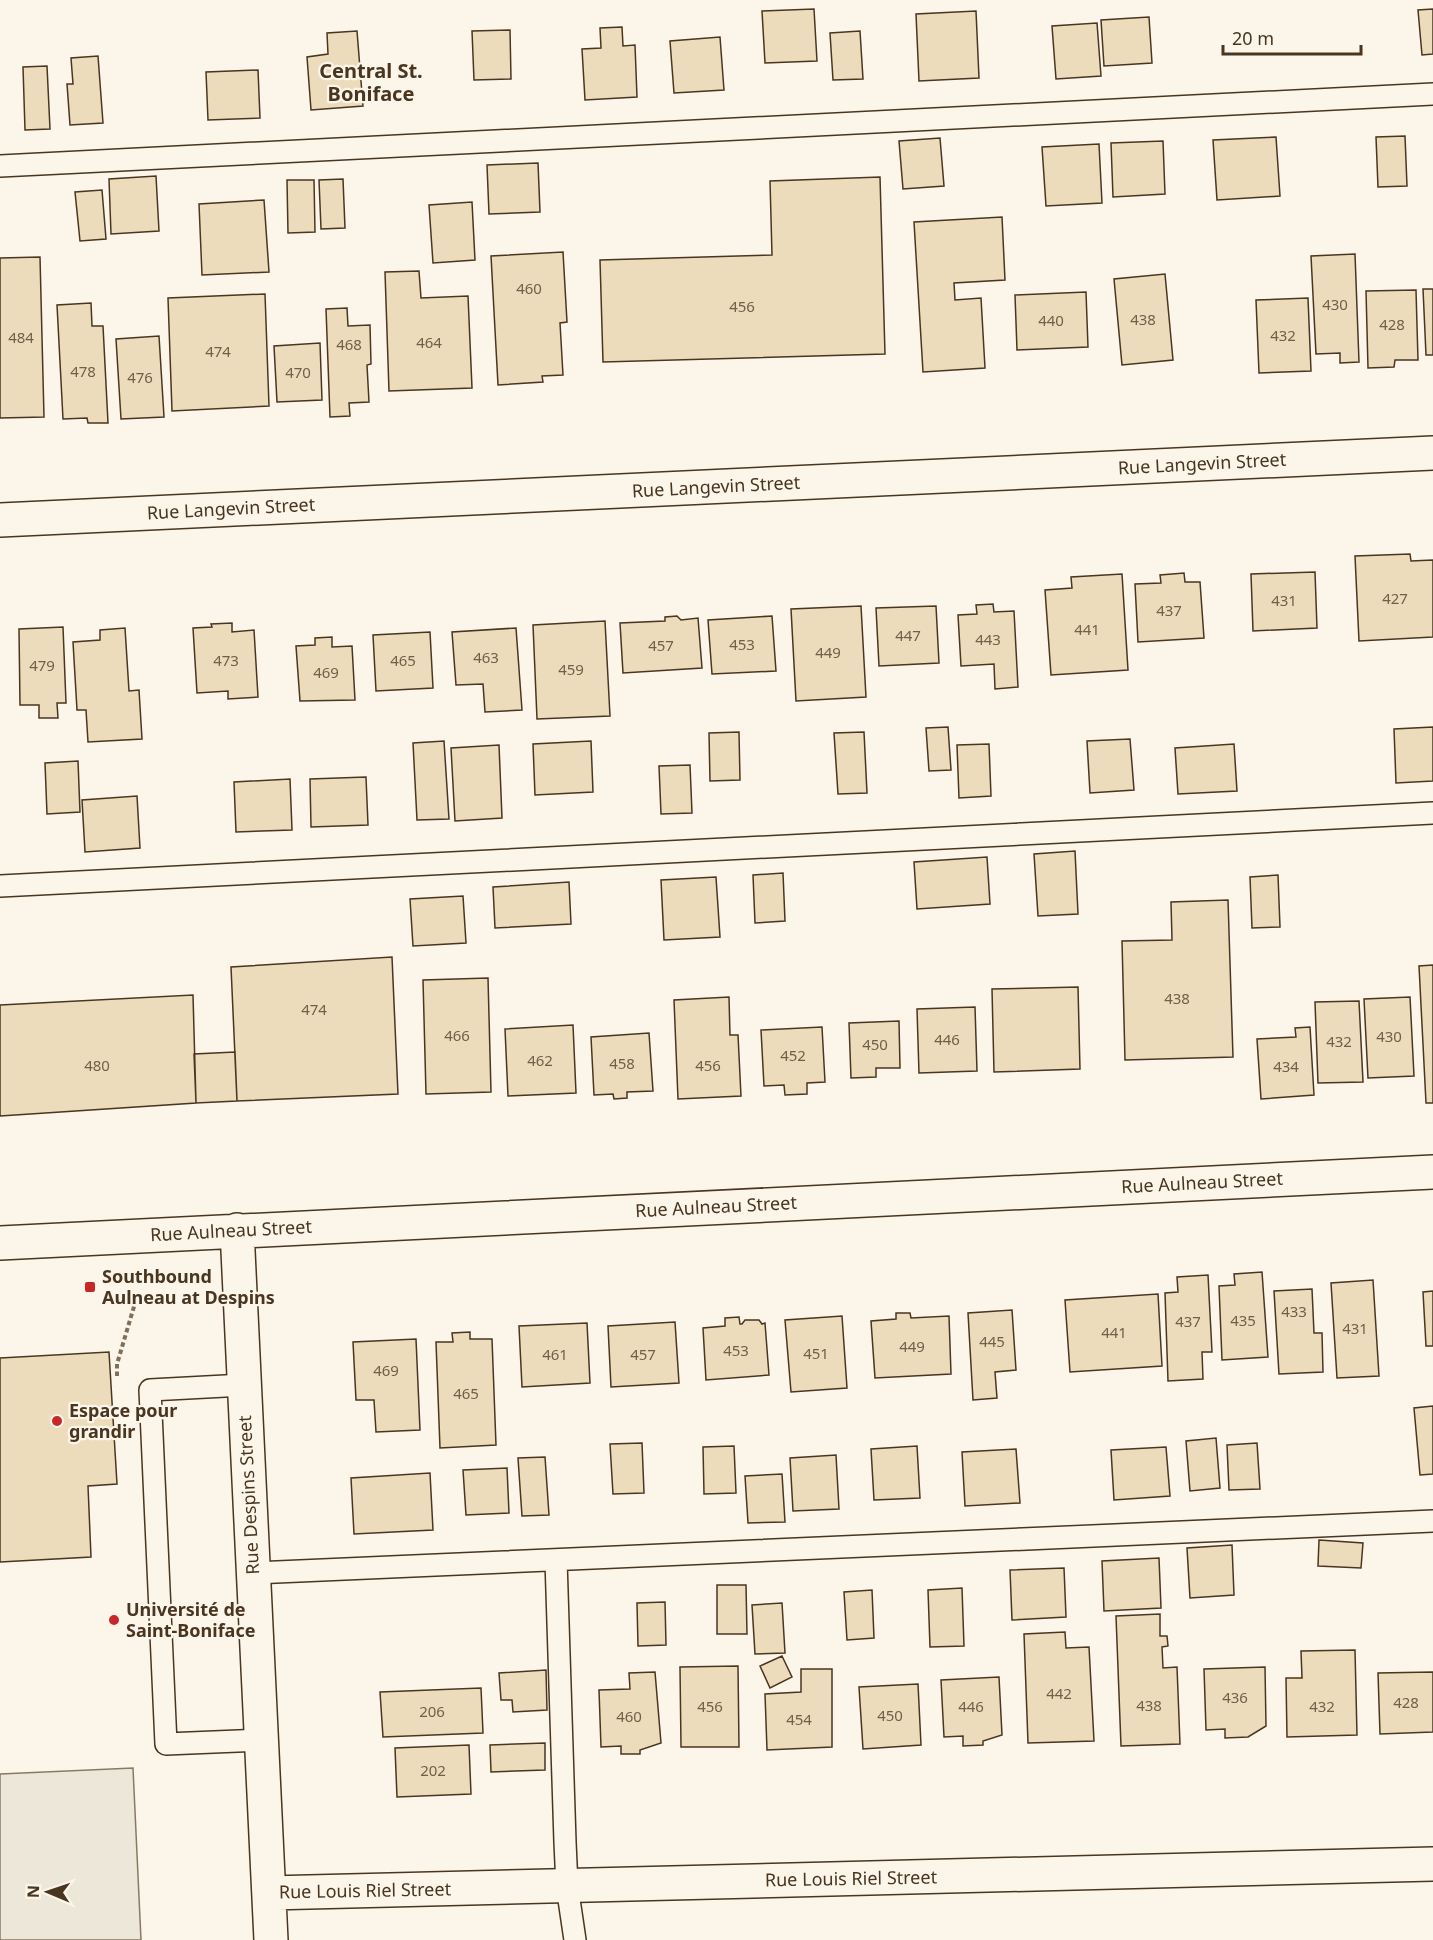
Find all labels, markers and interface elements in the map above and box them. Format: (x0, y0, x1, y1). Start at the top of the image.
scale bar (1223, 18, 1361, 56)
text: 20 m (1232, 26, 1274, 50)
district label: Central St. Boniface (319, 57, 423, 107)
house number: 460 (516, 278, 542, 298)
house number: 430 (1322, 294, 1348, 314)
house number: 456 (729, 296, 755, 316)
house number: 438 (1130, 309, 1156, 329)
house number: 440 (1038, 310, 1064, 330)
house number: 428 (1379, 314, 1405, 334)
house number: 432 (1270, 325, 1296, 345)
house number: 484 (8, 327, 34, 347)
house number: 464 (416, 332, 442, 352)
house number: 468 (336, 334, 362, 354)
house number: 474 (205, 341, 231, 361)
house number: 478 (70, 361, 96, 381)
house number: 470 (285, 362, 311, 382)
house number: 476 (127, 367, 153, 387)
street label: Rue Langevin Street (1117, 447, 1287, 479)
street label: Rue Langevin Street (631, 470, 801, 502)
street label: Rue Langevin Street (146, 492, 316, 524)
house number: 427 (1382, 588, 1408, 608)
house number: 431 (1271, 590, 1297, 610)
house number: 437 (1156, 600, 1182, 620)
house number: 441 (1074, 619, 1100, 639)
house number: 447 (895, 625, 921, 645)
house number: 443 (975, 629, 1001, 649)
house number: 453 (729, 634, 755, 654)
house number: 457 (648, 635, 674, 655)
house number: 449 (815, 642, 841, 662)
house number: 463 (473, 647, 499, 667)
house number: 473 (213, 650, 239, 670)
house number: 465 (390, 650, 416, 670)
house number: 479 (29, 655, 55, 675)
house number: 459 (558, 659, 584, 679)
house number: 469 (313, 662, 339, 682)
house number: 438 (1164, 988, 1190, 1008)
house number: 474 (301, 999, 327, 1019)
house number: 466 (444, 1025, 470, 1045)
house number: 430 (1376, 1026, 1402, 1046)
house number: 446 (934, 1029, 960, 1049)
house number: 432 (1326, 1031, 1352, 1051)
house number: 450 (862, 1034, 888, 1054)
house number: 452 (780, 1045, 806, 1065)
house number: 462 (527, 1050, 553, 1070)
house number: 458 (609, 1053, 635, 1073)
house number: 480 (84, 1055, 110, 1075)
house number: 456 (695, 1055, 721, 1075)
house number: 434 (1273, 1056, 1299, 1076)
street label: Rue Aulneau Street (1121, 1166, 1284, 1198)
street label: Rue Aulneau Street (635, 1190, 798, 1222)
street label: Rue Aulneau Street (150, 1214, 313, 1246)
place label: Southbound Aulneau at Despins (102, 1264, 275, 1309)
marker: Southbound Aulneau at Despins (83, 1280, 97, 1294)
house number: 433 (1281, 1301, 1307, 1321)
house number: 435 (1230, 1310, 1256, 1330)
house number: 437 (1175, 1311, 1201, 1331)
house number: 431 (1342, 1318, 1368, 1338)
house number: 441 (1101, 1322, 1127, 1342)
house number: 445 (979, 1331, 1005, 1351)
house number: 449 (899, 1336, 925, 1356)
house number: 453 (723, 1340, 749, 1360)
house number: 451 (803, 1343, 829, 1363)
house number: 461 (542, 1344, 568, 1364)
house number: 457 (630, 1344, 656, 1364)
house number: 469 (373, 1360, 399, 1380)
house number: 465 (453, 1383, 479, 1403)
place label: Espace pour grandir (69, 1398, 177, 1443)
marker: Espace pour grandir (50, 1414, 64, 1428)
street label: Rue Despins Street (232, 1414, 264, 1575)
place label: Université de Saint-Boniface (126, 1597, 255, 1642)
marker: Université de Saint-Boniface (107, 1613, 121, 1627)
house number: 442 (1046, 1683, 1072, 1703)
house number: 436 (1222, 1687, 1248, 1707)
house number: 428 (1393, 1692, 1419, 1712)
house number: 438 (1136, 1695, 1162, 1715)
house number: 456 (697, 1696, 723, 1716)
house number: 446 (958, 1696, 984, 1716)
house number: 432 (1309, 1696, 1335, 1716)
house number: 206 (419, 1701, 445, 1721)
house number: 450 (877, 1705, 903, 1725)
house number: 460 (616, 1706, 642, 1726)
house number: 454 (786, 1709, 812, 1729)
house number: 202 (420, 1760, 446, 1780)
north arrow (18, 1862, 78, 1922)
street label: Rue Louis Riel Street (765, 1864, 938, 1892)
street label: Rue Louis Riel Street (279, 1876, 452, 1904)
text: N (22, 1885, 44, 1898)

